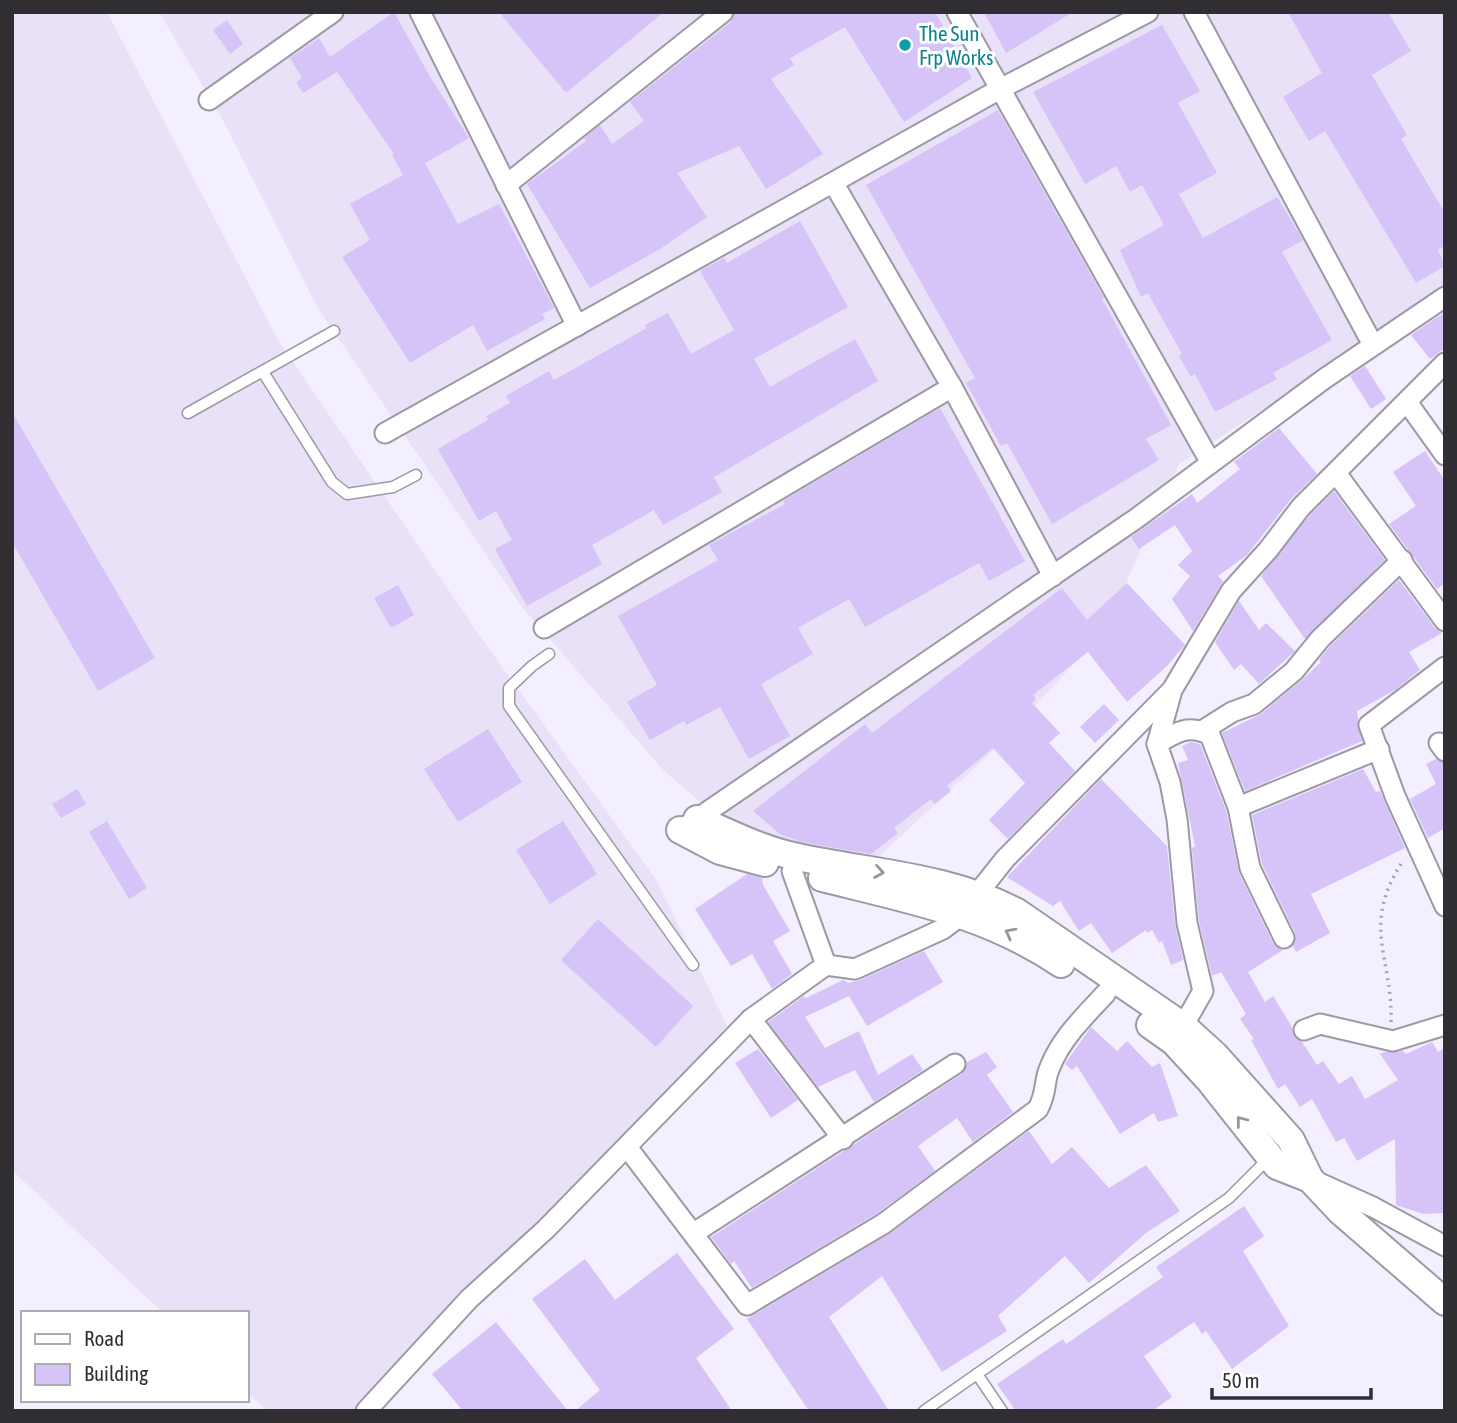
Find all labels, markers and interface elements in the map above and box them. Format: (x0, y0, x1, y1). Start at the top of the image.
place label: The Sun Frp Works (919, 21, 993, 69)
marker: The Sun Frp Works (897, 37, 913, 53)
one-way arrow (873, 864, 885, 879)
one-way arrow (1005, 928, 1017, 942)
one-way arrow (1237, 1116, 1250, 1129)
legend (21, 1311, 248, 1402)
text: Road (84, 1326, 124, 1350)
scale bar (1212, 1356, 1371, 1400)
text: Building (84, 1361, 148, 1385)
text: 50 m (1222, 1368, 1260, 1392)

